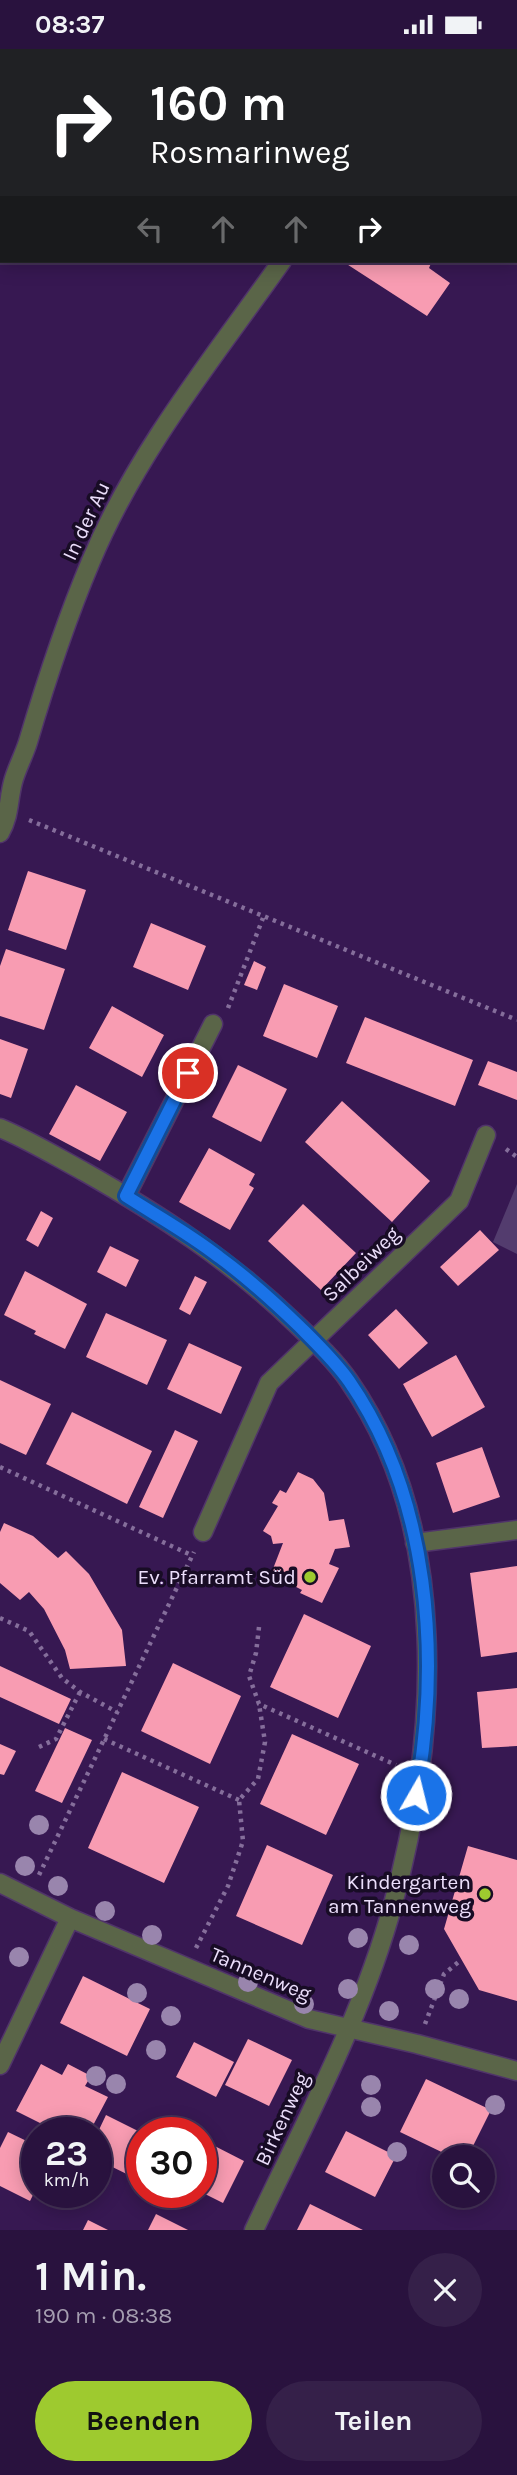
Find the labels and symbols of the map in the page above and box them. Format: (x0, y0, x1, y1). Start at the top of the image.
street label: In der Au (57, 478, 115, 564)
pin (158, 1043, 218, 1103)
street label: Salbeiweg (318, 1221, 404, 1306)
place label: Ev. Pfarramt Süd (137, 1565, 296, 1589)
marker: Ev. Pfarramt Süd (302, 1569, 318, 1585)
position arrow (379, 1758, 453, 1832)
place label: Kindergarten am Tannenweg (328, 1870, 471, 1918)
marker: Kindergarten am Tannenweg (477, 1886, 493, 1902)
street label: Tannenweg (207, 1942, 315, 2006)
street label: Birkenweg (250, 2068, 314, 2169)
speed limit sign: 30 (126, 2117, 217, 2208)

